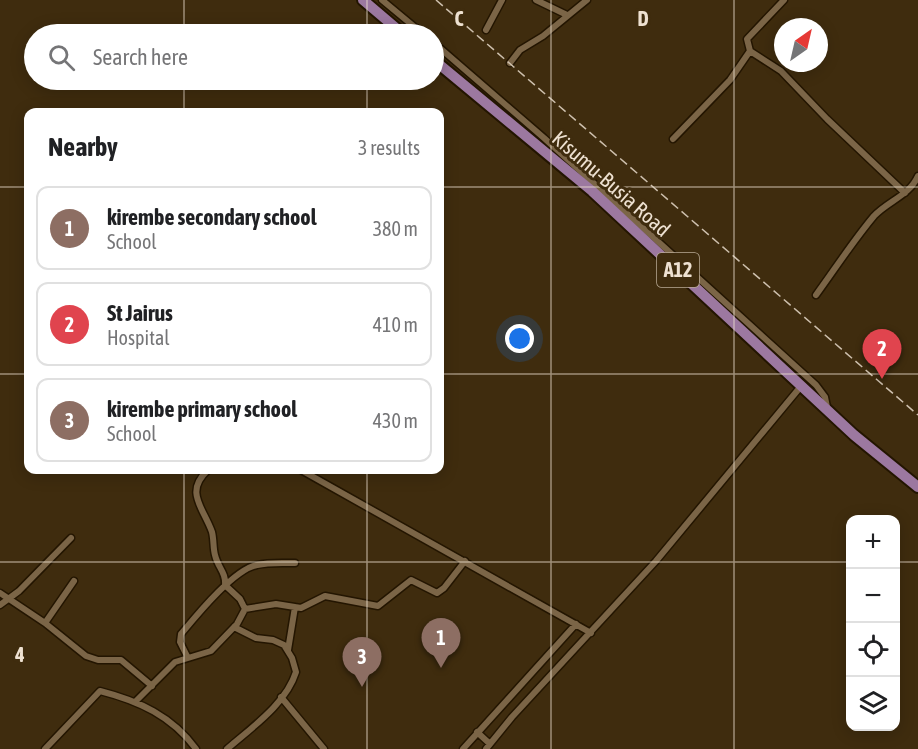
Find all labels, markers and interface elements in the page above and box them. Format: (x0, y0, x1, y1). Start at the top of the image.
text: C (455, 7, 464, 30)
text: D (637, 7, 649, 30)
north arrow (774, 18, 828, 72)
search box (24, 24, 444, 90)
icon: search (45, 41, 78, 74)
text: Search here (93, 44, 188, 70)
street label: Kisumu-Busia Road (548, 126, 675, 241)
text: Nearby (48, 132, 118, 162)
text: 3 results (358, 136, 420, 159)
text: kirembe secondary school (107, 204, 317, 230)
text: 1 (65, 217, 74, 240)
text: 380 m (373, 217, 418, 240)
text: School (107, 230, 157, 253)
road number: A12 (657, 253, 699, 287)
text: St Jairus (107, 300, 173, 326)
text: 2 (65, 313, 74, 336)
text: 410 m (373, 313, 418, 336)
your location (505, 324, 534, 353)
text: Hospital (107, 326, 170, 349)
pin: 2 (862, 330, 902, 379)
text: kirembe primary school (107, 396, 297, 422)
text: 3 (65, 409, 74, 432)
text: 430 m (373, 409, 418, 432)
text: School (107, 422, 157, 445)
map controls (846, 515, 900, 731)
button: + (846, 515, 900, 569)
button: − (846, 569, 900, 623)
pin: 1 (422, 618, 460, 668)
button: locate (846, 623, 900, 677)
pin: 3 (342, 638, 382, 687)
text: 4 (14, 643, 25, 666)
button: layers (846, 677, 900, 731)

